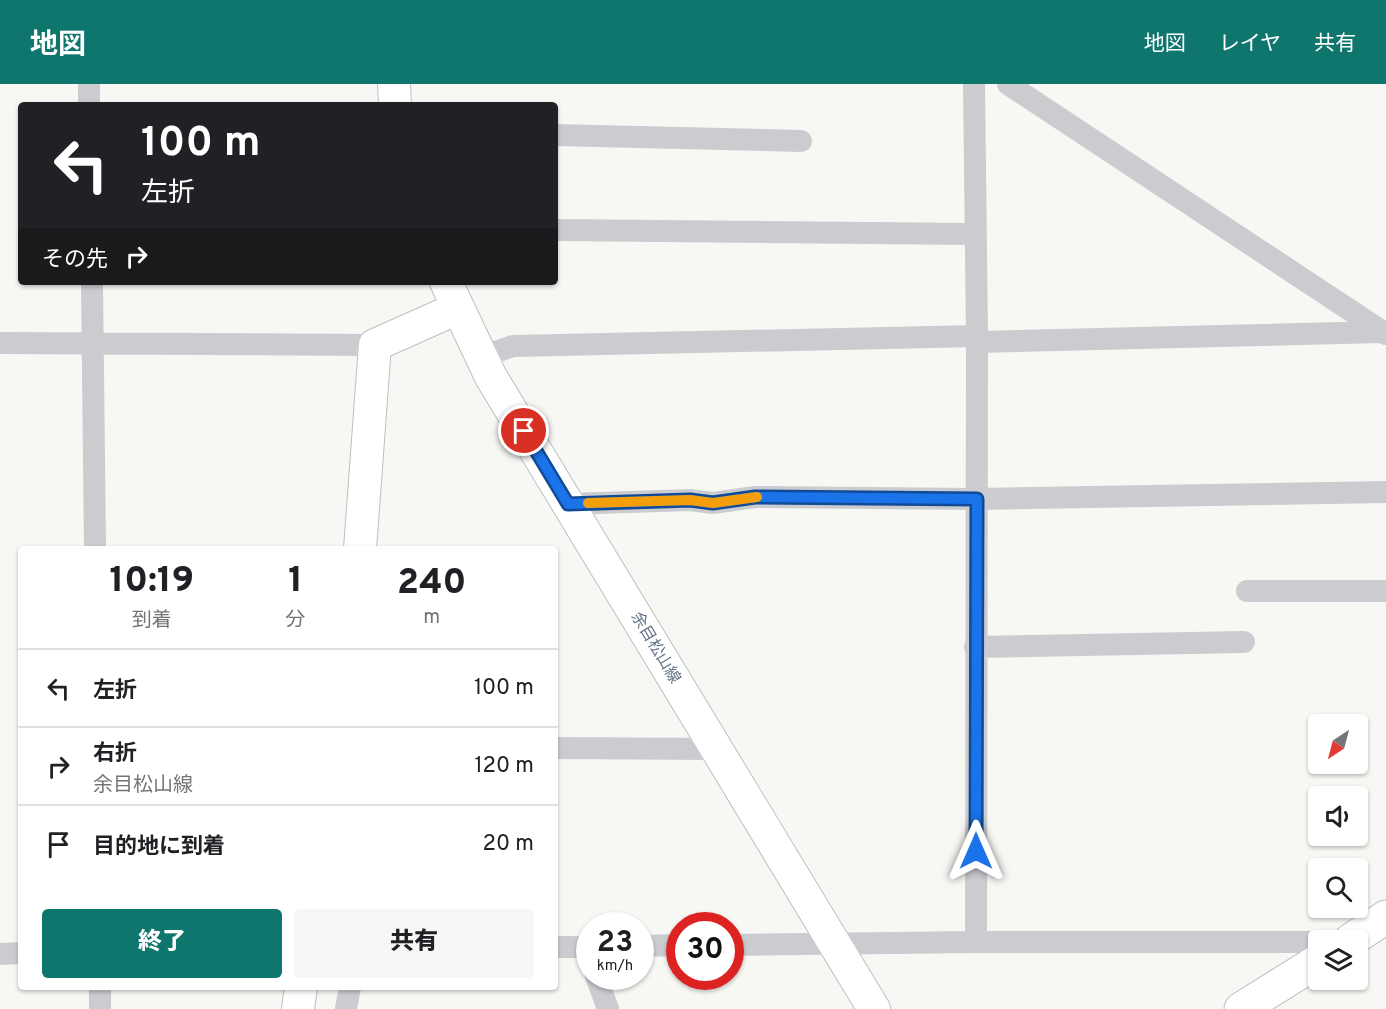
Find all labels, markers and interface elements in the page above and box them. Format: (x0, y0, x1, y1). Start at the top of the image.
text: 地図 (30, 28, 86, 64)
text: 地図 (1144, 31, 1186, 58)
text: レイヤ (1219, 31, 1281, 58)
text: 共有 (1314, 31, 1356, 58)
text: 100 m (141, 118, 260, 171)
icon: left (42, 126, 120, 204)
text: 左折 (141, 177, 195, 211)
icon: right (120, 240, 153, 273)
text: その先 (42, 247, 108, 274)
pin (498, 405, 549, 456)
icon: arrive (507, 414, 540, 447)
text: 10:19 (109, 559, 194, 605)
text: 1 (288, 559, 303, 605)
text: 240 (397, 561, 466, 607)
text: m (423, 605, 440, 631)
text: 到着 (132, 608, 172, 634)
text: 分 (286, 608, 306, 634)
street label: 余目松山線 (626, 609, 684, 687)
icon: left (42, 672, 75, 705)
text: 100 m (474, 675, 534, 702)
text: 左折 (93, 678, 137, 705)
north arrow (1308, 714, 1368, 774)
map controls (1308, 714, 1368, 990)
text: 右折 (93, 741, 137, 768)
icon: right (42, 750, 75, 783)
text: 120 m (474, 753, 534, 780)
text: 余目松山線 (93, 773, 193, 799)
button: sound (1308, 786, 1368, 846)
position arrow (944, 819, 1008, 883)
icon: arrive (42, 828, 75, 861)
text: 20 m (483, 831, 534, 858)
text: 目的地に到着 (93, 834, 225, 861)
button: search (1308, 858, 1368, 918)
button: 終了 (42, 909, 282, 978)
button: 共有 (294, 909, 534, 978)
speed limit sign: 30 (666, 912, 744, 990)
text: 23 (597, 925, 633, 962)
button: layers (1308, 930, 1368, 990)
text: km/h (597, 957, 633, 976)

